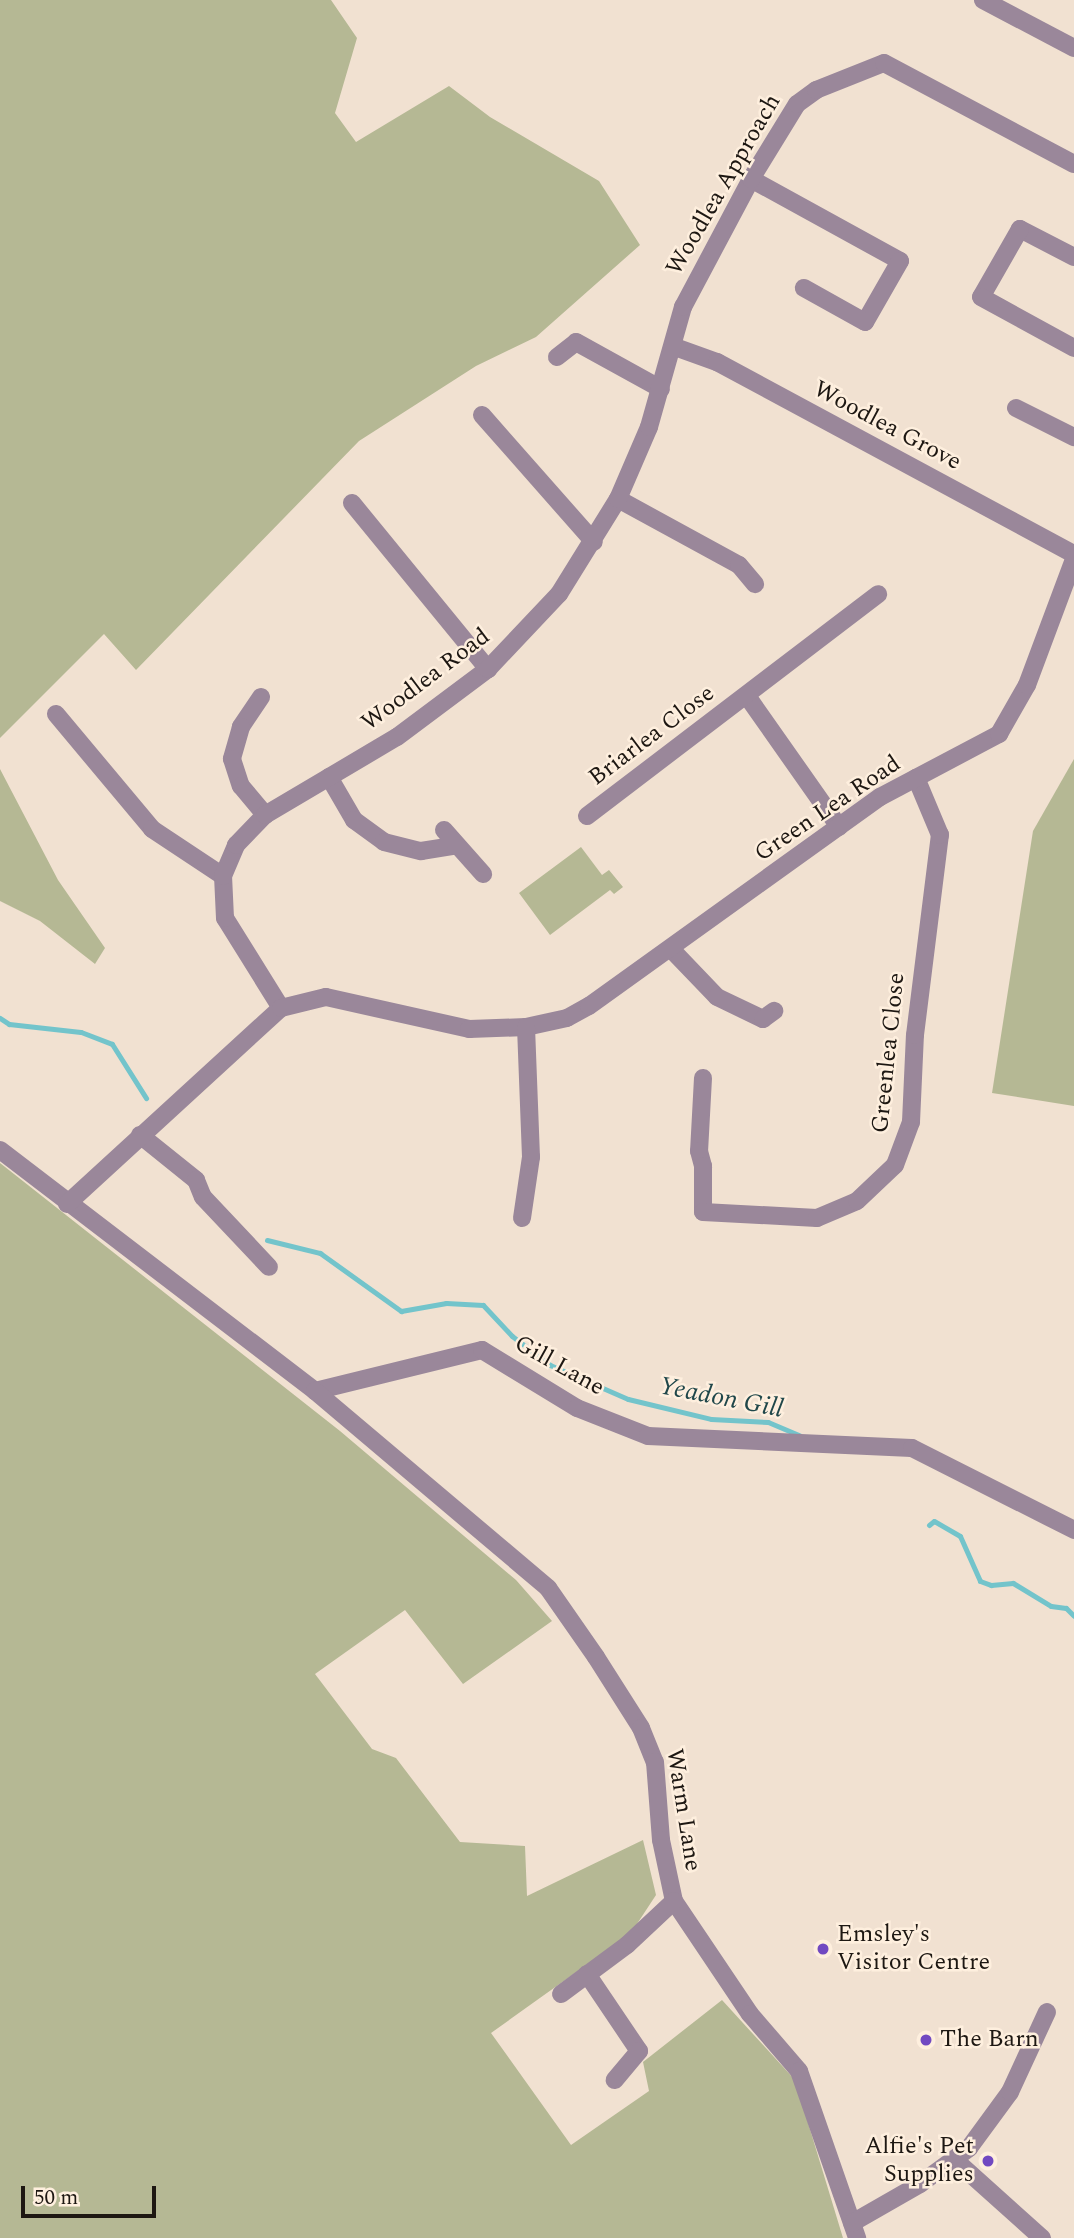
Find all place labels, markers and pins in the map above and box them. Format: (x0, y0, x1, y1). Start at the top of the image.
place label: Emsley's Visitor Centre (837, 1921, 990, 1977)
marker: Emsley's Visitor Centre (815, 1941, 831, 1957)
place label: The Barn (940, 2026, 1039, 2054)
marker: The Barn (918, 2032, 934, 2048)
place label: Alfie's Pet Supplies (865, 2133, 974, 2189)
marker: Alfie's Pet Supplies (980, 2153, 996, 2169)

